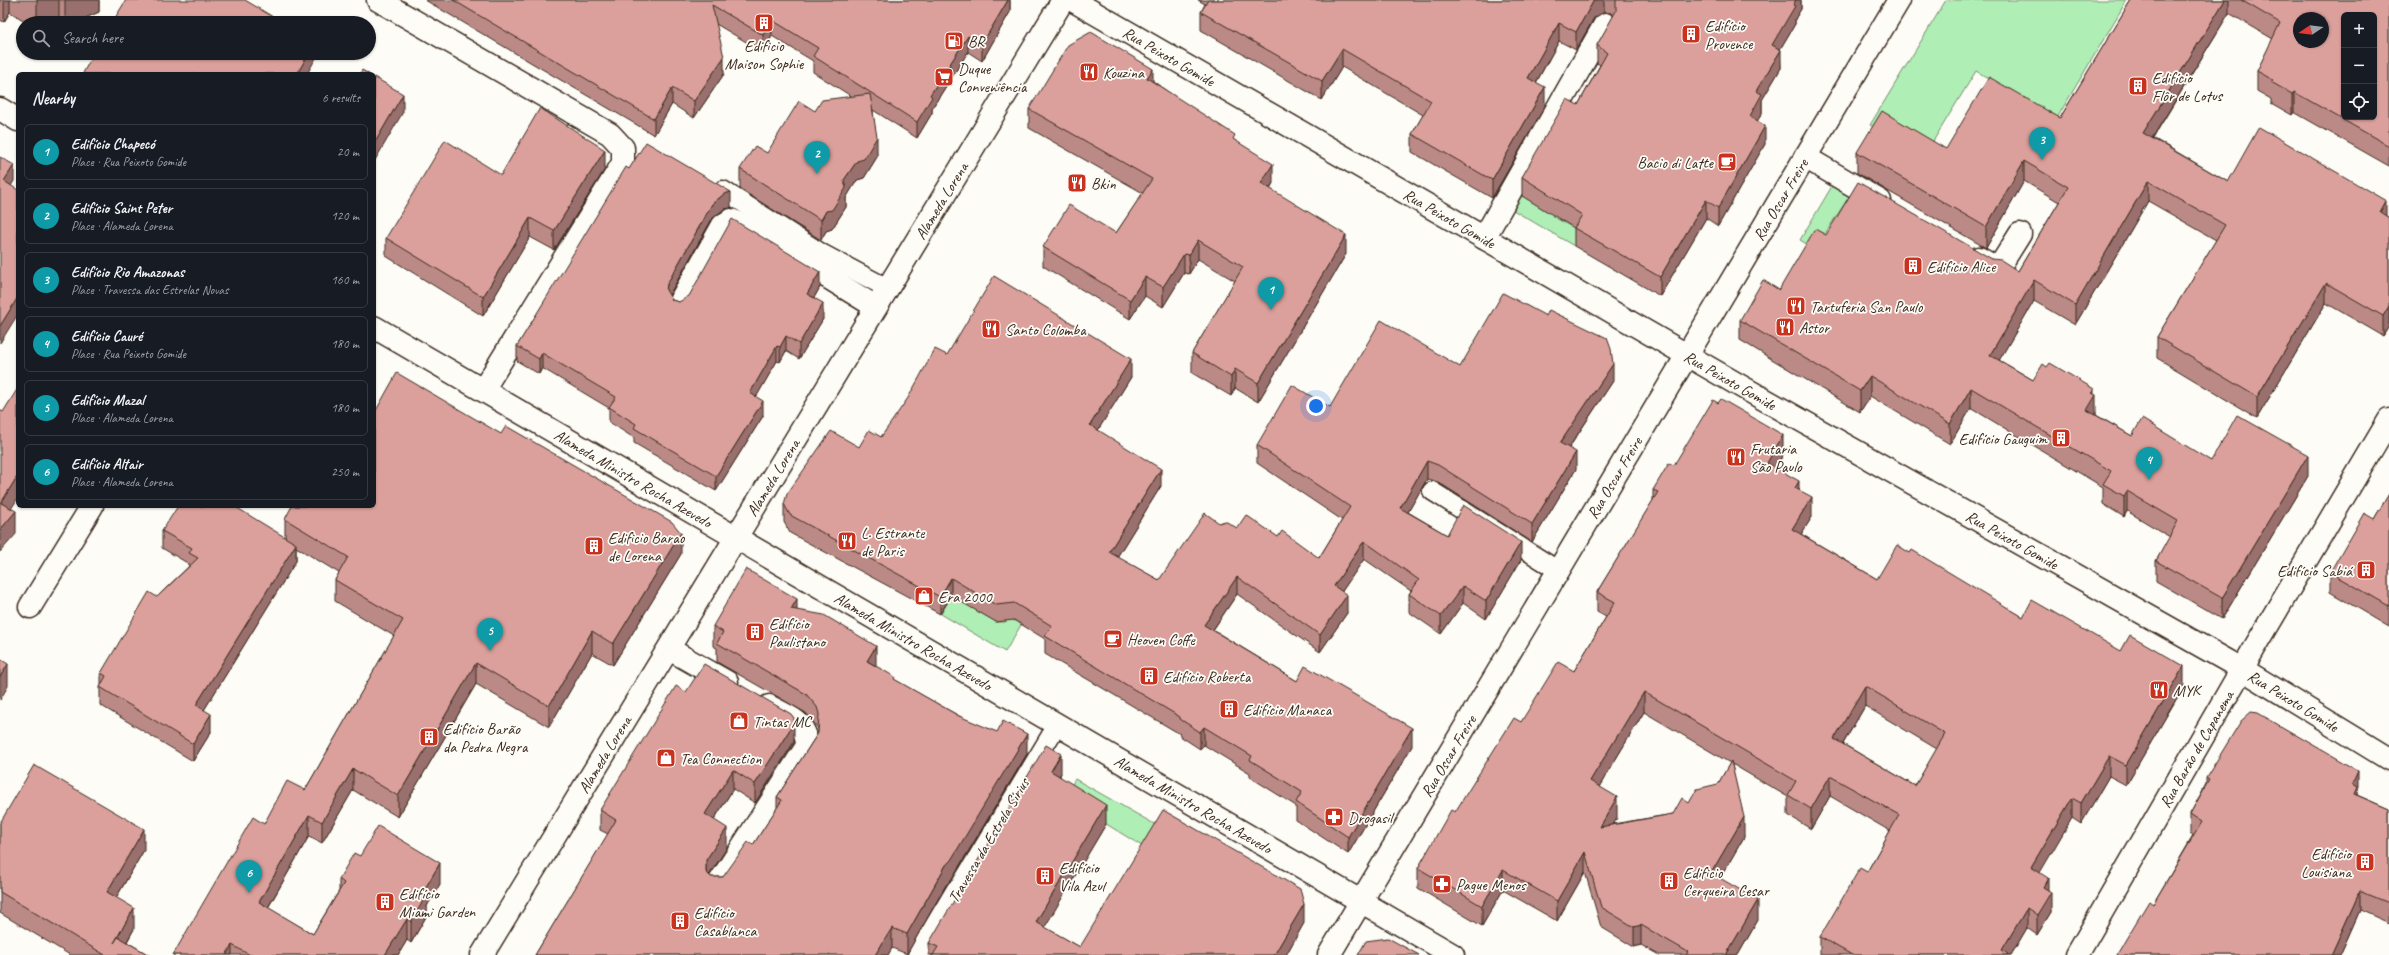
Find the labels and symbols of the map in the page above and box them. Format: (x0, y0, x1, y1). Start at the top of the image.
building icon: Edificio Maison Sophie (753, 12, 775, 34)
north arrow (2293, 12, 2329, 48)
place label: Edifício Provence (1705, 16, 1754, 54)
street label: Rua Peixoto Gomide (1119, 23, 1220, 92)
building icon: Edifício Provence (1680, 23, 1702, 45)
fuel station icon: BR (943, 30, 965, 52)
place label: BR (968, 32, 986, 52)
place label: Edificio Maison Sophie (725, 36, 805, 74)
place label: Duque Conveniência (958, 59, 1028, 97)
restaurant icon: Kouzina (1078, 61, 1100, 83)
place label: Kouzina (1103, 63, 1145, 83)
supermarket icon: Duque Conveniência (933, 66, 955, 88)
place label: Edifício Flôr de Lotus (2152, 68, 2224, 106)
building icon: Edifício Flôr de Lotus (2127, 75, 2149, 97)
pin: 3 (2029, 127, 2055, 160)
pin: 2 (804, 141, 830, 174)
cafe icon: Bacio di Latte (1716, 151, 1738, 173)
place label: Bacio di Latte (1637, 153, 1715, 173)
street label: Rua Oscar Freire (1749, 154, 1814, 244)
street label: Alameda Lorena (911, 158, 974, 243)
restaurant icon: Bkin (1066, 172, 1088, 194)
place label: Bkin (1091, 174, 1116, 194)
street label: Rua Peixoto Gomide (1400, 185, 1500, 254)
building icon: Edifício Alice (1902, 255, 1924, 277)
place label: Edifício Alice (1927, 257, 1997, 277)
pin: 1 (1258, 277, 1284, 310)
restaurant icon: Tartuferia San Paulo (1785, 295, 1807, 317)
place label: Tartuferia San Paulo (1810, 297, 1924, 317)
restaurant icon: Astor (1774, 316, 1796, 338)
restaurant icon: Santo Colomba (980, 318, 1002, 340)
place label: Astor (1799, 318, 1830, 338)
place label: Santo Colomba (1005, 320, 1087, 340)
street label: Rua Peixoto Gomide (1680, 347, 1781, 416)
your location (1306, 396, 1326, 416)
street label: Alameda Ministro Rocha Azevedo (550, 425, 717, 534)
building icon: Edifício Gauguim (2050, 427, 2072, 449)
place label: Edifício Gauguim (1959, 429, 2048, 449)
street label: Rua Oscar Freire (1583, 432, 1648, 523)
street label: Alameda Lorena (742, 434, 805, 520)
place label: Frutaria São Paulo (1750, 439, 1803, 477)
restaurant icon: Frutaria São Paulo (1725, 446, 1747, 468)
pin: 4 (2136, 447, 2162, 480)
street label: Rua Peixoto Gomide (1962, 506, 2063, 575)
place label: L. Estrante de Paris (861, 523, 926, 561)
place label: Edificio Barao de Lorena (608, 528, 686, 566)
restaurant icon: L. Estrante de Paris (836, 530, 858, 552)
building icon: Edificio Barao de Lorena (583, 535, 605, 557)
building icon: Edifício Sabiá (2355, 559, 2377, 581)
place label: Edifício Sabiá (2277, 561, 2354, 581)
shop icon: Era 2000 (913, 585, 935, 607)
place label: Era 2000 (938, 587, 994, 607)
street label: Alameda Ministro Rocha Azevedo (831, 588, 997, 697)
place label: Edifício Paulistano (769, 614, 827, 652)
pin: 5 (477, 618, 503, 651)
building icon: Edifício Paulistano (744, 621, 766, 643)
cafe icon: Heoven Coffe (1102, 628, 1124, 650)
place label: Heoven Coffe (1127, 630, 1197, 650)
building icon: Edifício Roberta (1138, 665, 1160, 687)
street label: Rua Peixoto Gomide (2244, 666, 2343, 738)
place label: Edifício Roberta (1163, 667, 1252, 687)
restaurant icon: MYK (2148, 679, 2170, 701)
place label: MYK (2173, 681, 2203, 701)
street label: Rua Barão de Capanema (2155, 686, 2239, 811)
building icon: Edifício Manaca (1218, 698, 1240, 720)
place label: Edifício Manaca (1243, 700, 1333, 720)
shop icon: Tintas MC (728, 710, 750, 732)
street label: Rua Oscar Freire (1417, 710, 1482, 801)
street label: Alameda Lorena (574, 711, 637, 797)
place label: Tintas MC (753, 712, 813, 732)
place label: Edifício Barão da Pedra Negra (443, 719, 529, 757)
building icon: Edifício Barão da Pedra Negra (418, 726, 440, 748)
shop icon: Tea Connection (655, 747, 677, 769)
place label: Tea Connection (680, 749, 762, 769)
street label: Alameda Ministro Rocha Azevedo (1111, 751, 1277, 860)
street label: Travessa da Estrela Sírius (944, 773, 1035, 907)
pharmacy icon: Drogasil (1323, 806, 1345, 828)
place label: Drogasil (1348, 808, 1395, 828)
place label: Edifício Louisiana (2301, 844, 2353, 882)
building icon: Edifício Louisiana (2354, 851, 2376, 873)
place label: Edifício Vila Azul (1059, 858, 1108, 896)
pin: 6 (236, 860, 262, 893)
place label: Edificio Cerqueira Cesar (1683, 863, 1770, 901)
building icon: Edifício Vila Azul (1034, 865, 1056, 887)
building icon: Edificio Cerqueira Cesar (1658, 870, 1680, 892)
pharmacy icon: Pague Menos (1431, 873, 1453, 895)
place label: Pague Menos (1456, 875, 1527, 895)
place label: Edifício Miami Garden (399, 884, 476, 922)
building icon: Edifício Miami Garden (374, 891, 396, 913)
place label: Edifício Casablanca (694, 903, 757, 941)
building icon: Edifício Casablanca (669, 910, 691, 932)

